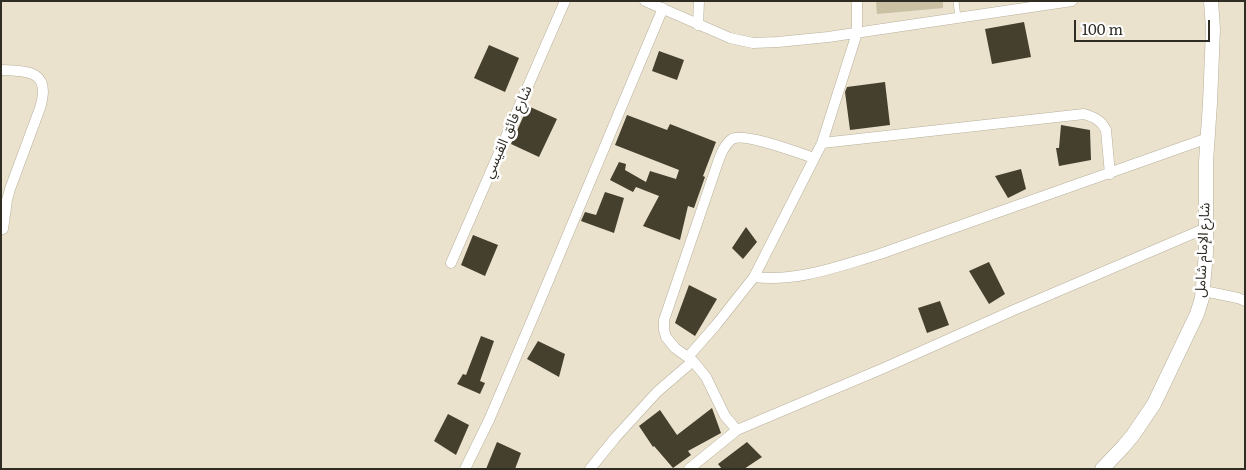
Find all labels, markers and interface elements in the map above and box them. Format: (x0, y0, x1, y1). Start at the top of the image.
scale bar (1076, 10, 1212, 42)
text: 100 m (1082, 17, 1123, 40)
street label: شارع فائق القيسي (480, 83, 536, 181)
street label: شارع الإمام شامل (1192, 202, 1214, 298)

